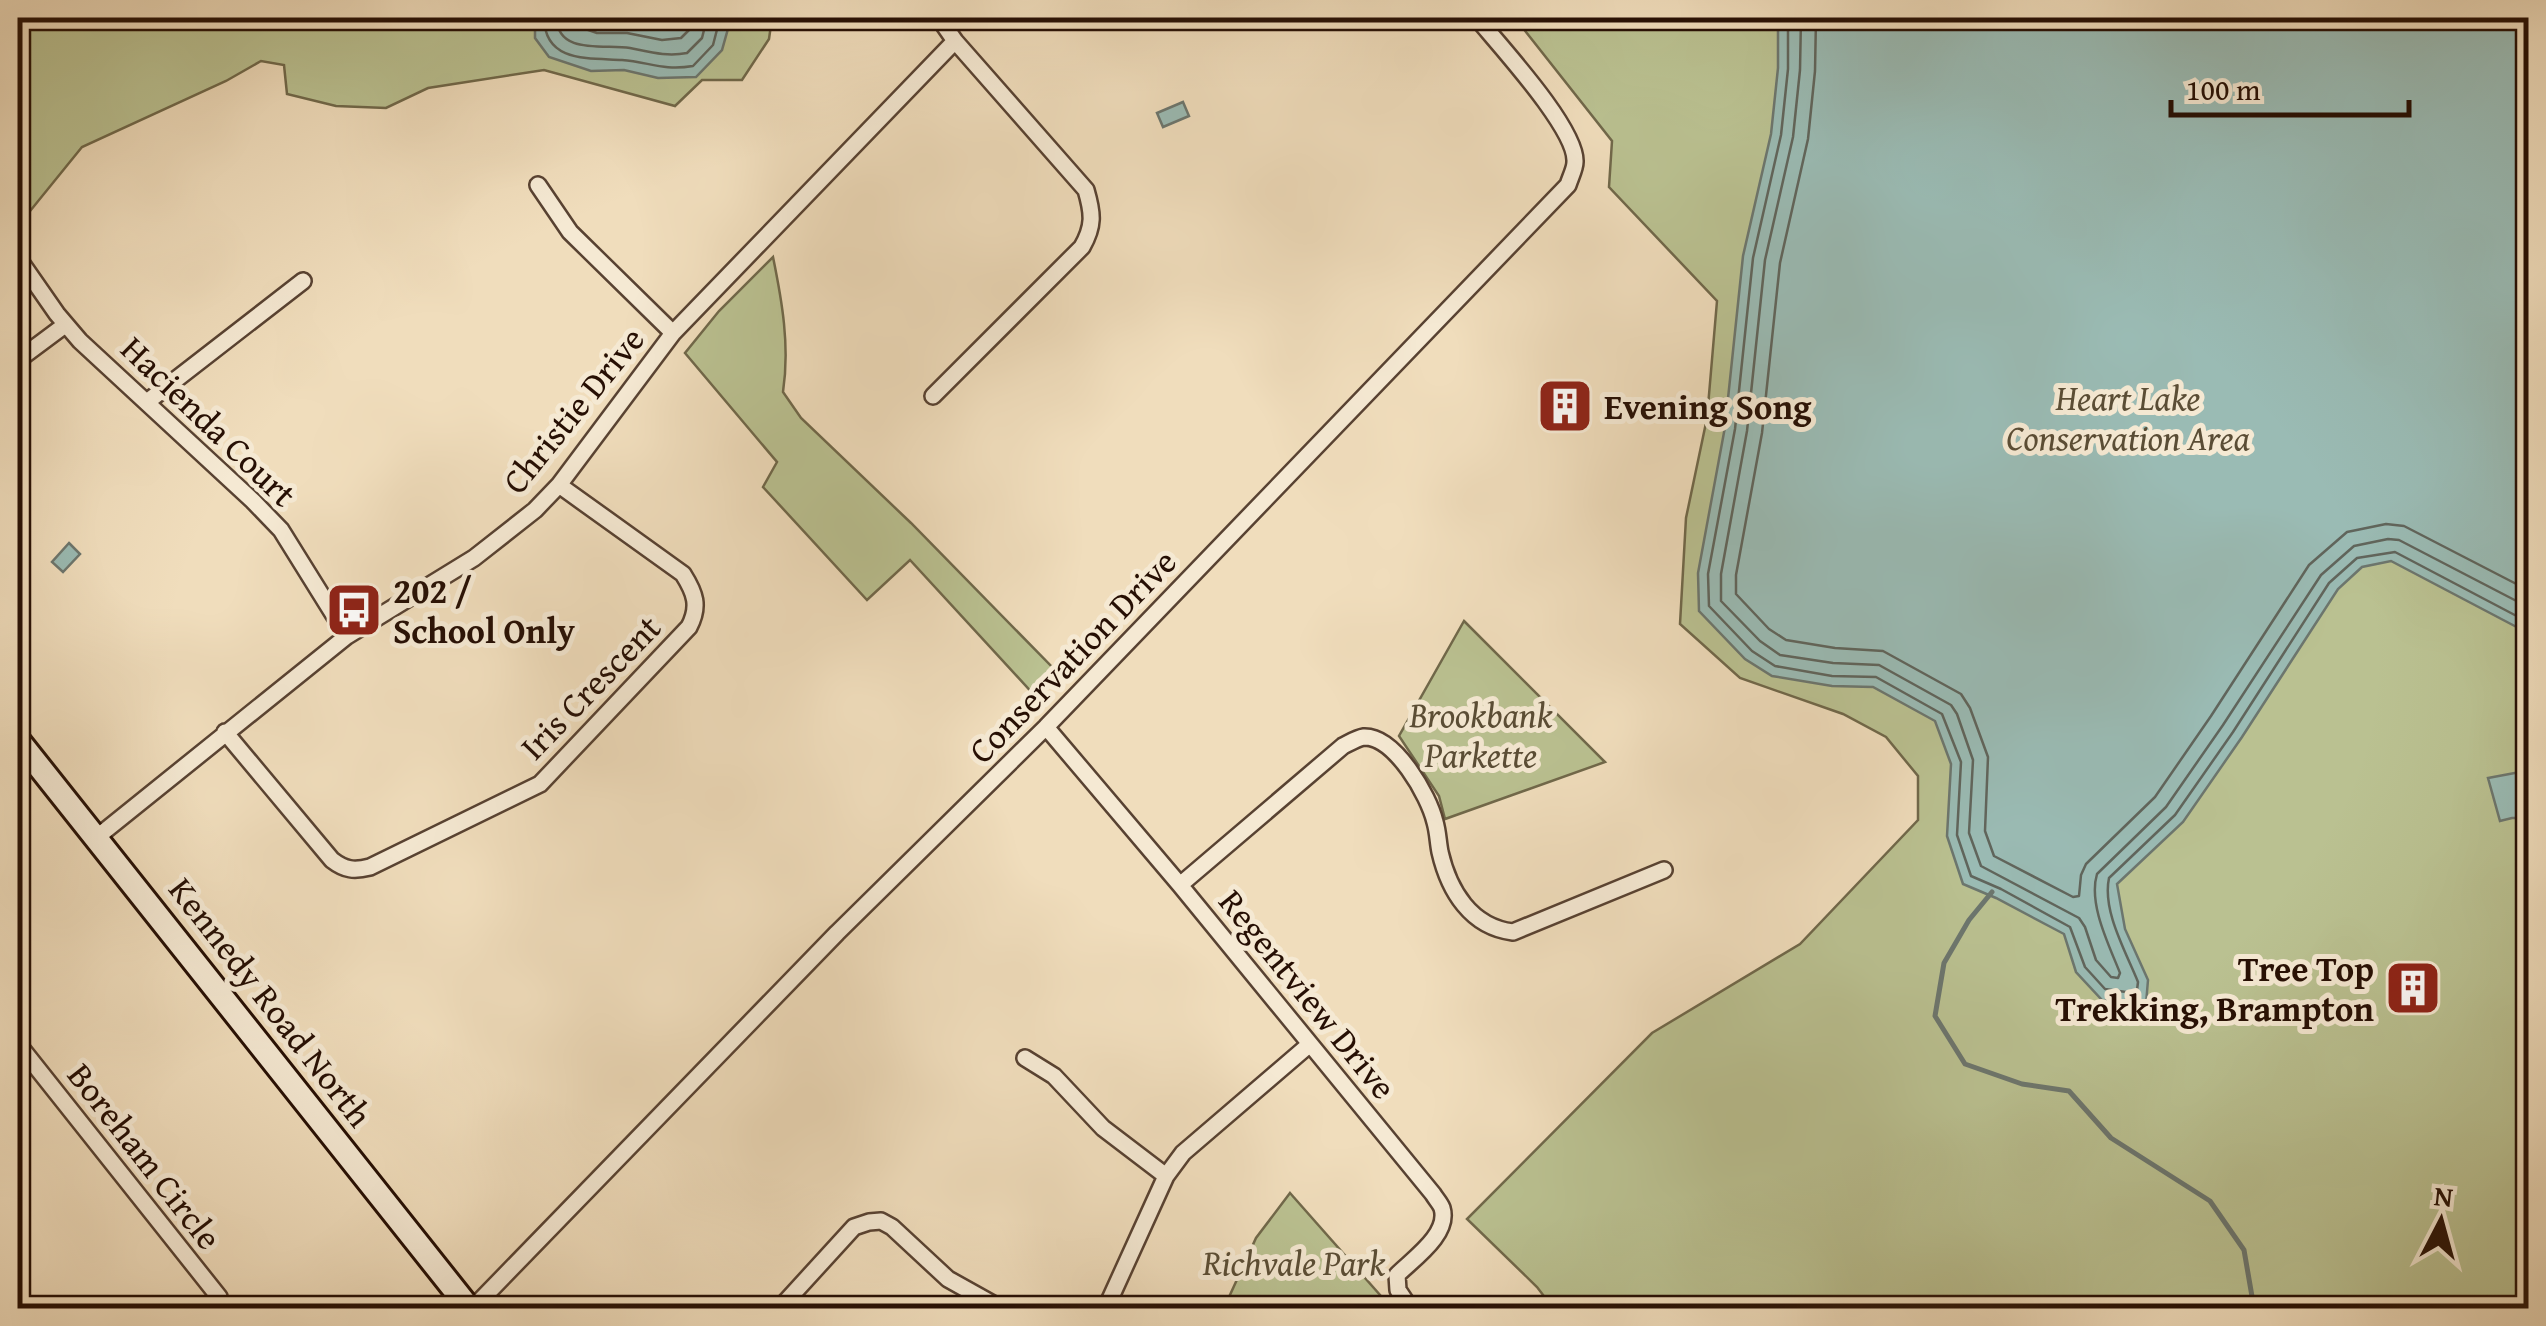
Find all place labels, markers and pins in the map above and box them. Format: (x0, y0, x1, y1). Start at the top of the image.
building icon: Evening Song (1535, 376, 1595, 436)
place label: Evening Song (1604, 381, 1812, 432)
place label: 202 / School Only (393, 565, 575, 656)
bus stop icon: 202 / School Only (324, 580, 384, 640)
place label: Tree Top Trekking, Brampton (2055, 943, 2374, 1034)
building icon: Tree Top Trekking, Brampton (2383, 958, 2443, 1018)

